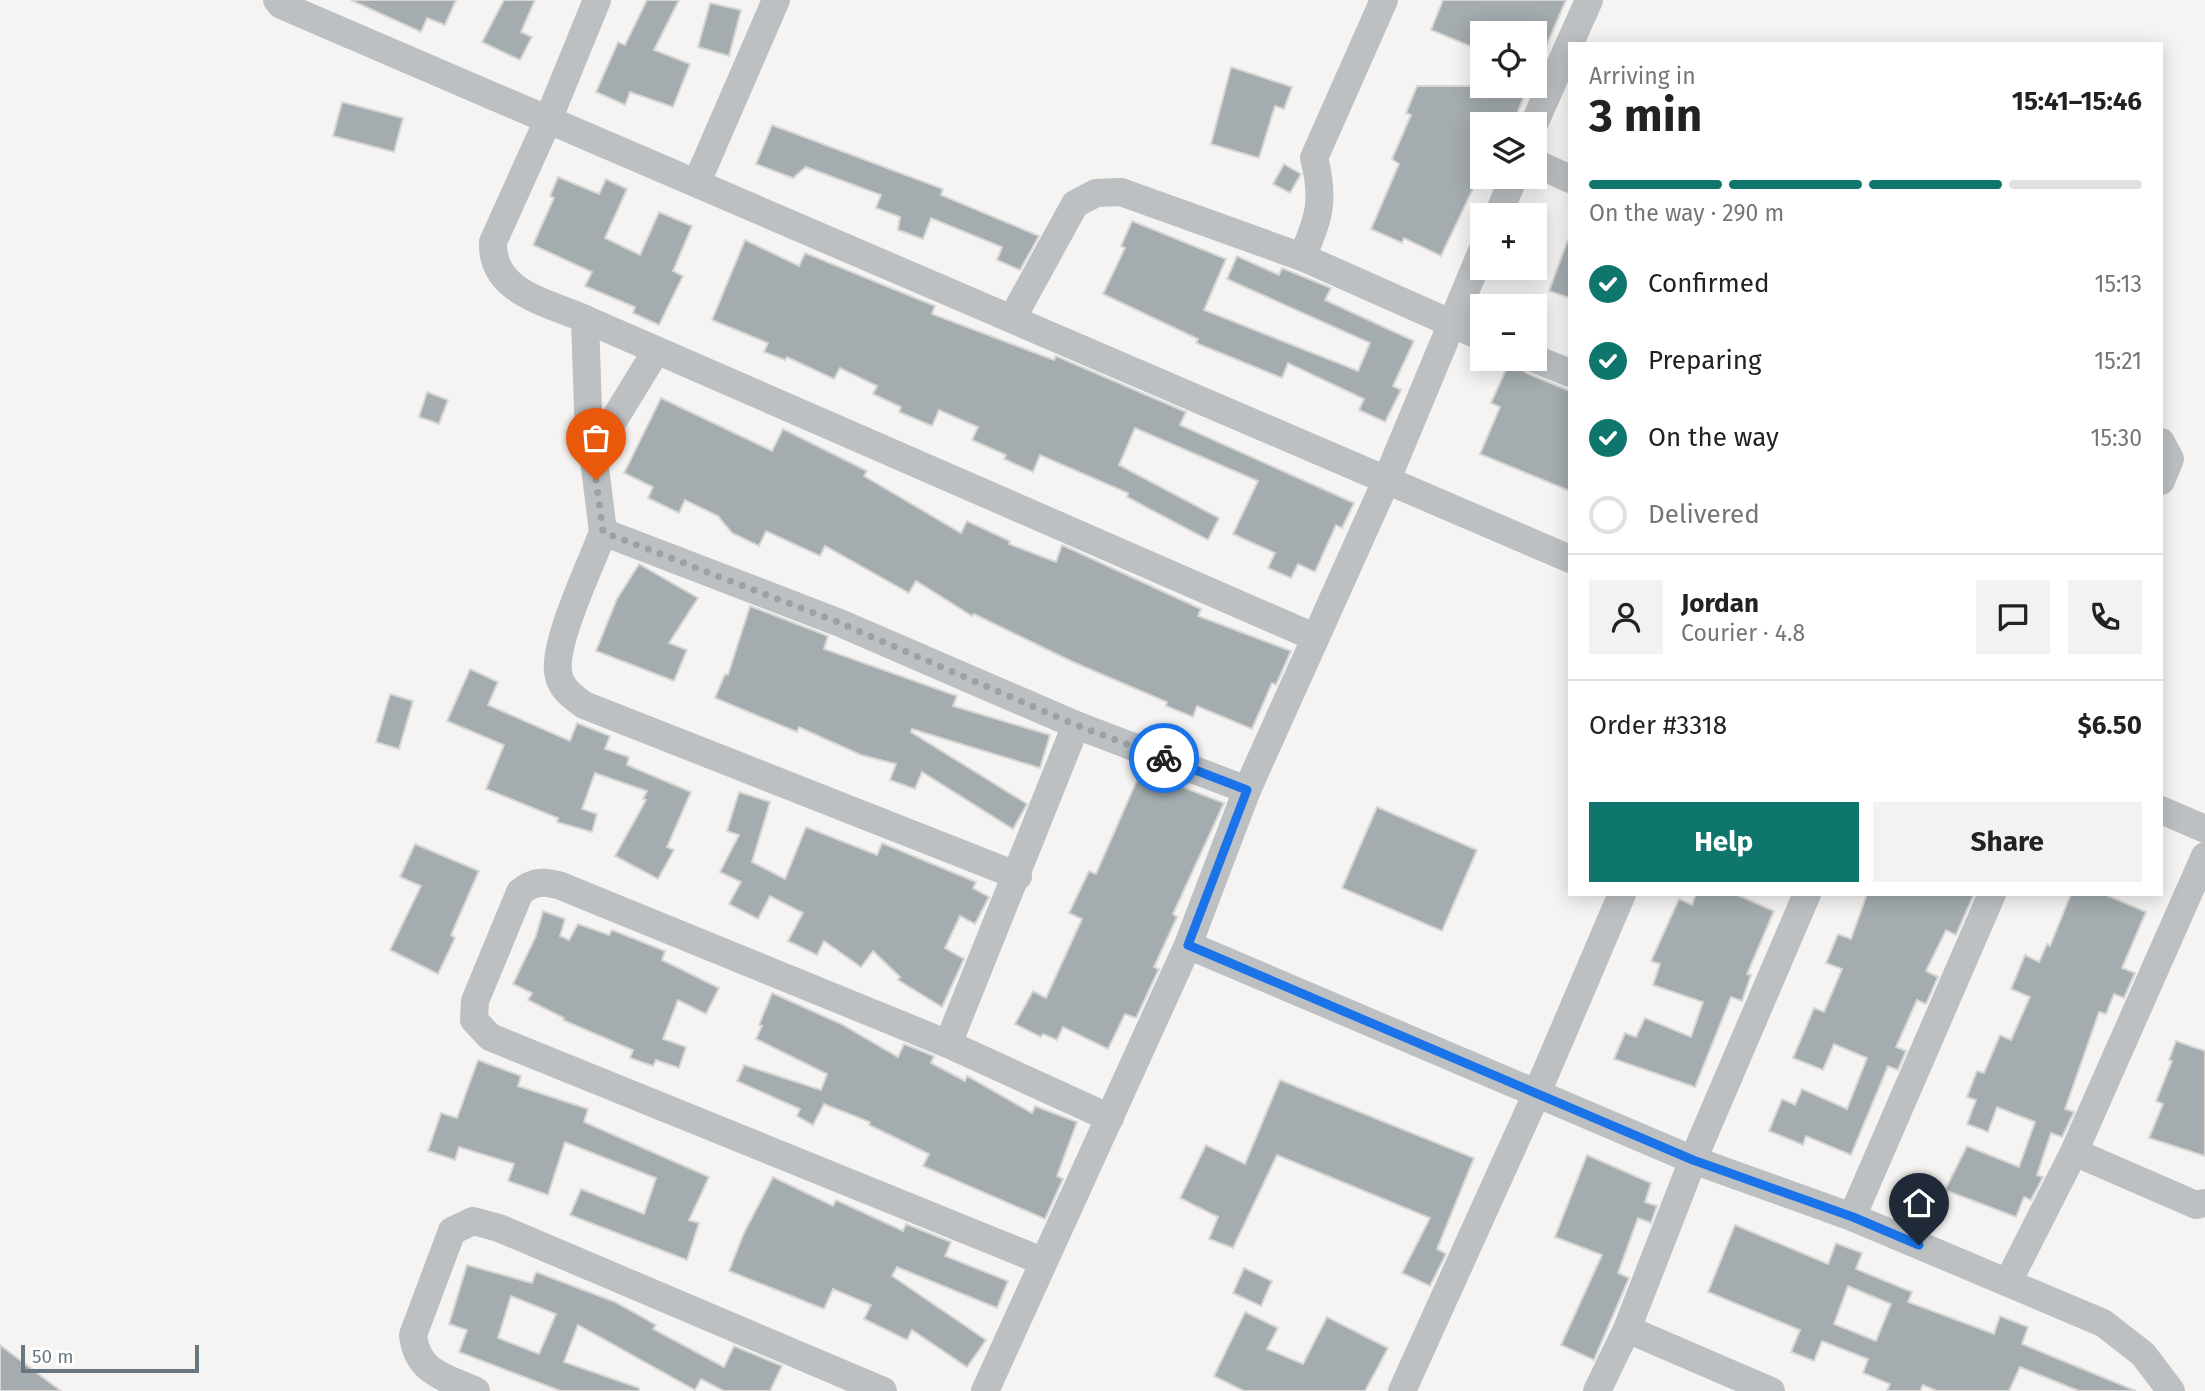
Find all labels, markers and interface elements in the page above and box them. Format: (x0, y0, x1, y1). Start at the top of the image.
map controls (1470, 21, 1547, 371)
button: locate (1470, 21, 1547, 98)
text: Arriving in (1589, 62, 1696, 90)
text: 15:41–15:46 (2012, 86, 2142, 117)
text: 3 min (1589, 88, 1702, 143)
button: layers (1470, 112, 1547, 189)
text: On the way · 290 m (1589, 199, 1784, 227)
button: + (1470, 203, 1547, 280)
icon: check (1589, 265, 1627, 303)
text: Confirmed (1648, 268, 1769, 299)
text: 15:13 (2094, 270, 2142, 298)
button: − (1470, 294, 1547, 371)
icon: check (1589, 342, 1627, 380)
text: Preparing (1648, 345, 1761, 376)
text: 15:21 (2094, 347, 2142, 375)
pin (566, 408, 626, 480)
icon: bag (577, 419, 615, 457)
icon: check (1589, 419, 1627, 457)
text: On the way (1648, 422, 1779, 453)
text: 15:30 (2090, 424, 2142, 452)
text: Delivered (1648, 499, 1760, 530)
button: person (1589, 580, 1663, 654)
button: chat (1976, 580, 2050, 654)
button: phone (2068, 580, 2142, 654)
text: Jordan (1681, 588, 1759, 619)
text: Courier · 4.8 (1681, 619, 1805, 647)
text: Order #3318 (1589, 710, 1727, 741)
text: $6.50 (2077, 710, 2142, 741)
courier (1129, 723, 1199, 793)
icon: bike (1145, 739, 1183, 777)
button: Help (1589, 802, 1859, 882)
button: Share (1873, 802, 2142, 882)
pin (1889, 1173, 1949, 1245)
icon: home (1900, 1184, 1938, 1222)
scale bar (21, 1342, 200, 1374)
text: 50 m (32, 1345, 73, 1368)

